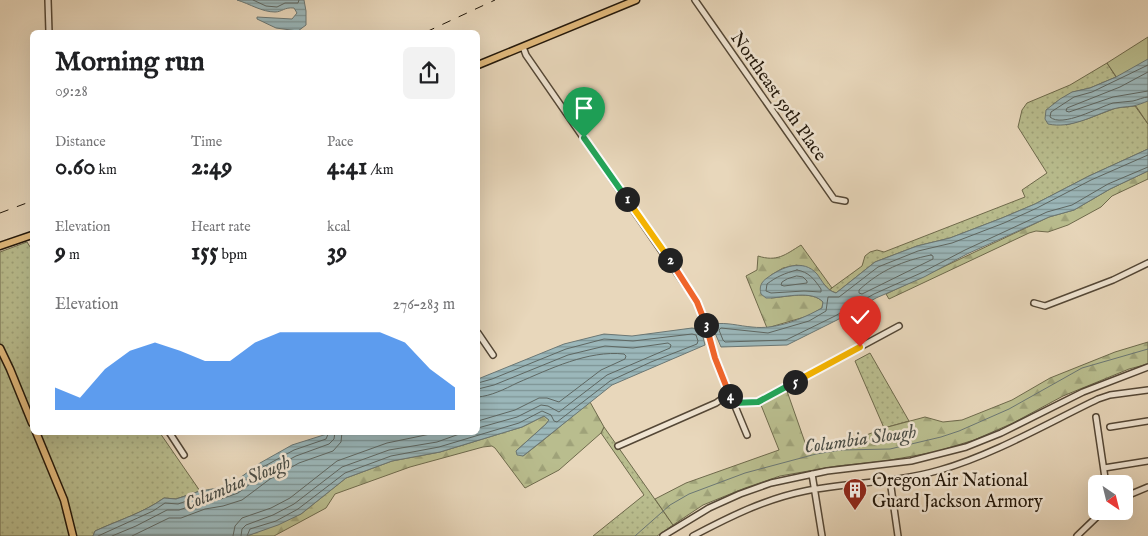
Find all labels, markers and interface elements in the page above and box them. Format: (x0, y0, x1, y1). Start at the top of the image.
street label: Northeast 59th Place (725, 28, 831, 166)
text: Morning run (55, 45, 205, 80)
button: share (403, 47, 455, 99)
text: 09:28 (55, 82, 88, 102)
pin (563, 87, 605, 138)
icon: arrive (570, 94, 598, 122)
text: Distance (55, 133, 106, 151)
text: Time (191, 133, 222, 151)
text: Pace (327, 133, 354, 151)
text: 0.60 (55, 151, 95, 183)
text: 2:49 (191, 151, 233, 183)
text: 4:41 (327, 151, 367, 183)
text: km (95, 161, 117, 179)
text: /km (367, 161, 394, 179)
pin: 1 (614, 186, 640, 212)
text: 1 (625, 190, 630, 208)
text: Elevation (55, 218, 111, 236)
text: Heart rate (191, 218, 251, 236)
text: kcal (327, 218, 350, 236)
text: 9 (55, 236, 66, 268)
text: 155 (191, 236, 218, 268)
text: 39 (327, 236, 347, 268)
text: m (66, 246, 80, 264)
text: bpm (218, 246, 247, 264)
pin: 2 (658, 248, 682, 272)
text: 2 (667, 251, 674, 269)
text: Elevation (55, 295, 118, 315)
text: 276–283 m (392, 295, 455, 315)
pin (839, 296, 881, 347)
icon: check (846, 303, 874, 331)
pin: 3 (694, 312, 718, 338)
text: 3 (704, 316, 709, 334)
pin: 5 (782, 370, 808, 394)
text: 5 (793, 373, 798, 391)
pin: 4 (718, 384, 742, 408)
text: 4 (727, 387, 734, 405)
water label: Columbia Slough (803, 420, 918, 460)
water label: Columbia Slough (181, 451, 294, 517)
place label: Oregon Air National Guard Jackson Armory (872, 470, 1043, 514)
north arrow (1088, 475, 1132, 520)
map controls (1088, 475, 1133, 520)
building icon: Oregon Air National Guard Jackson Armory (842, 477, 868, 511)

